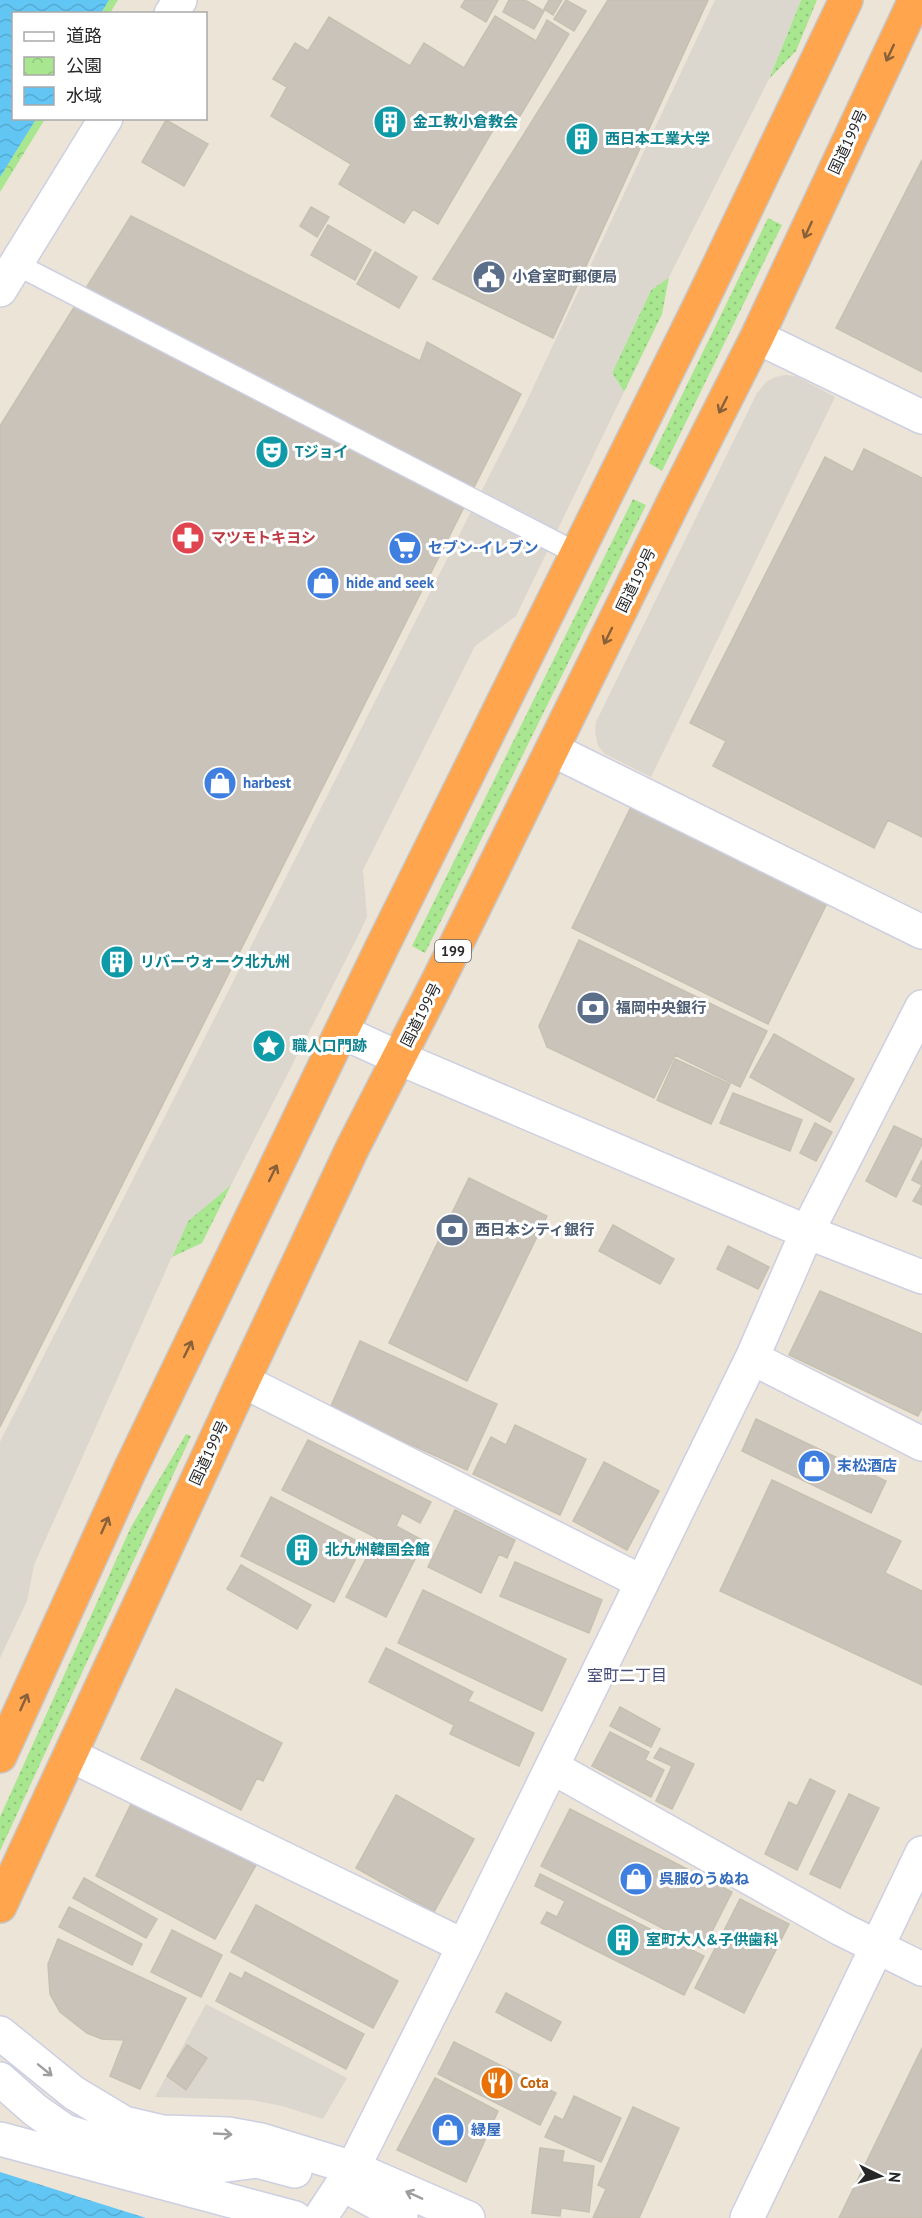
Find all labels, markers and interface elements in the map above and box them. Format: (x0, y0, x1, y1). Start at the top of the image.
legend (12, 12, 207, 120)
text: 道路 (66, 24, 102, 47)
one-way arrow (884, 43, 896, 61)
text: 公園 (66, 54, 102, 77)
text: 水域 (66, 84, 102, 107)
building icon: 金工教小倉教会 (372, 104, 408, 140)
street label: 国道199号 (824, 106, 871, 177)
place label: 金工教小倉教会 (413, 112, 518, 131)
building icon: 西日本工業大学 (564, 121, 600, 157)
place label: 西日本工業大学 (605, 129, 710, 148)
one-way arrow (801, 220, 813, 238)
public building icon: 小倉室町郵便局 (471, 259, 507, 295)
place label: 小倉室町郵便局 (512, 267, 617, 286)
one-way arrow (717, 396, 729, 413)
theatre icon: Tジョイ (254, 434, 290, 470)
place label: Tジョイ (295, 442, 349, 461)
pharmacy icon: マツモトキヨシ (170, 520, 206, 556)
place label: マツモトキヨシ (211, 528, 316, 547)
supermarket icon: セブン-イレブン (387, 530, 423, 566)
place label: セブン-イレブン (428, 538, 538, 557)
street label: 国道199号 (612, 544, 659, 615)
shop icon: hide and seek (305, 565, 341, 601)
place label: hide and seek (346, 573, 435, 592)
one-way arrow (602, 627, 614, 645)
shop icon: harbest (202, 765, 238, 801)
place label: harbest (243, 773, 292, 792)
road number: 199 (435, 940, 471, 962)
building icon: リバーウォーク北九州 (99, 944, 135, 980)
place label: リバーウォーク北九州 (140, 952, 290, 971)
street label: 国道199号 (396, 979, 445, 1050)
bank icon: 福岡中央銀行 (575, 990, 611, 1026)
place label: 福岡中央銀行 (615, 998, 706, 1017)
place icon: 職人口門跡 (251, 1028, 287, 1064)
place label: 職人口門跡 (292, 1036, 367, 1055)
one-way arrow (268, 1165, 280, 1183)
bank icon: 西日本シティ銀行 (434, 1212, 470, 1248)
place label: 西日本シティ銀行 (475, 1220, 594, 1239)
one-way arrow (183, 1340, 195, 1358)
street label: 国道199号 (185, 1417, 232, 1488)
shop icon: 末松酒店 (796, 1448, 832, 1484)
place label: 末松酒店 (837, 1456, 897, 1475)
one-way arrow (99, 1516, 111, 1534)
building icon: 北九州韓国会館 (284, 1532, 320, 1568)
place label: 北九州韓国会館 (325, 1540, 430, 1559)
district label: 室町二丁目 (587, 1665, 667, 1685)
one-way arrow (19, 1694, 30, 1712)
shop icon: 呉服のうぬね (618, 1861, 654, 1897)
place label: 呉服のうぬね (659, 1869, 749, 1888)
building icon: 室町大人&子供歯科 (605, 1922, 641, 1958)
place label: 室町大人&子供歯科 (646, 1930, 778, 1949)
one-way arrow (37, 2063, 53, 2076)
restaurant icon: Cota (479, 2065, 515, 2101)
place label: Cota (520, 2073, 549, 2092)
shop icon: 緑屋 (430, 2112, 466, 2148)
place label: 緑屋 (471, 2120, 501, 2139)
one-way arrow (212, 2129, 232, 2140)
north arrow (850, 2146, 910, 2206)
text: N (885, 2171, 905, 2183)
one-way arrow (406, 2188, 424, 2200)

